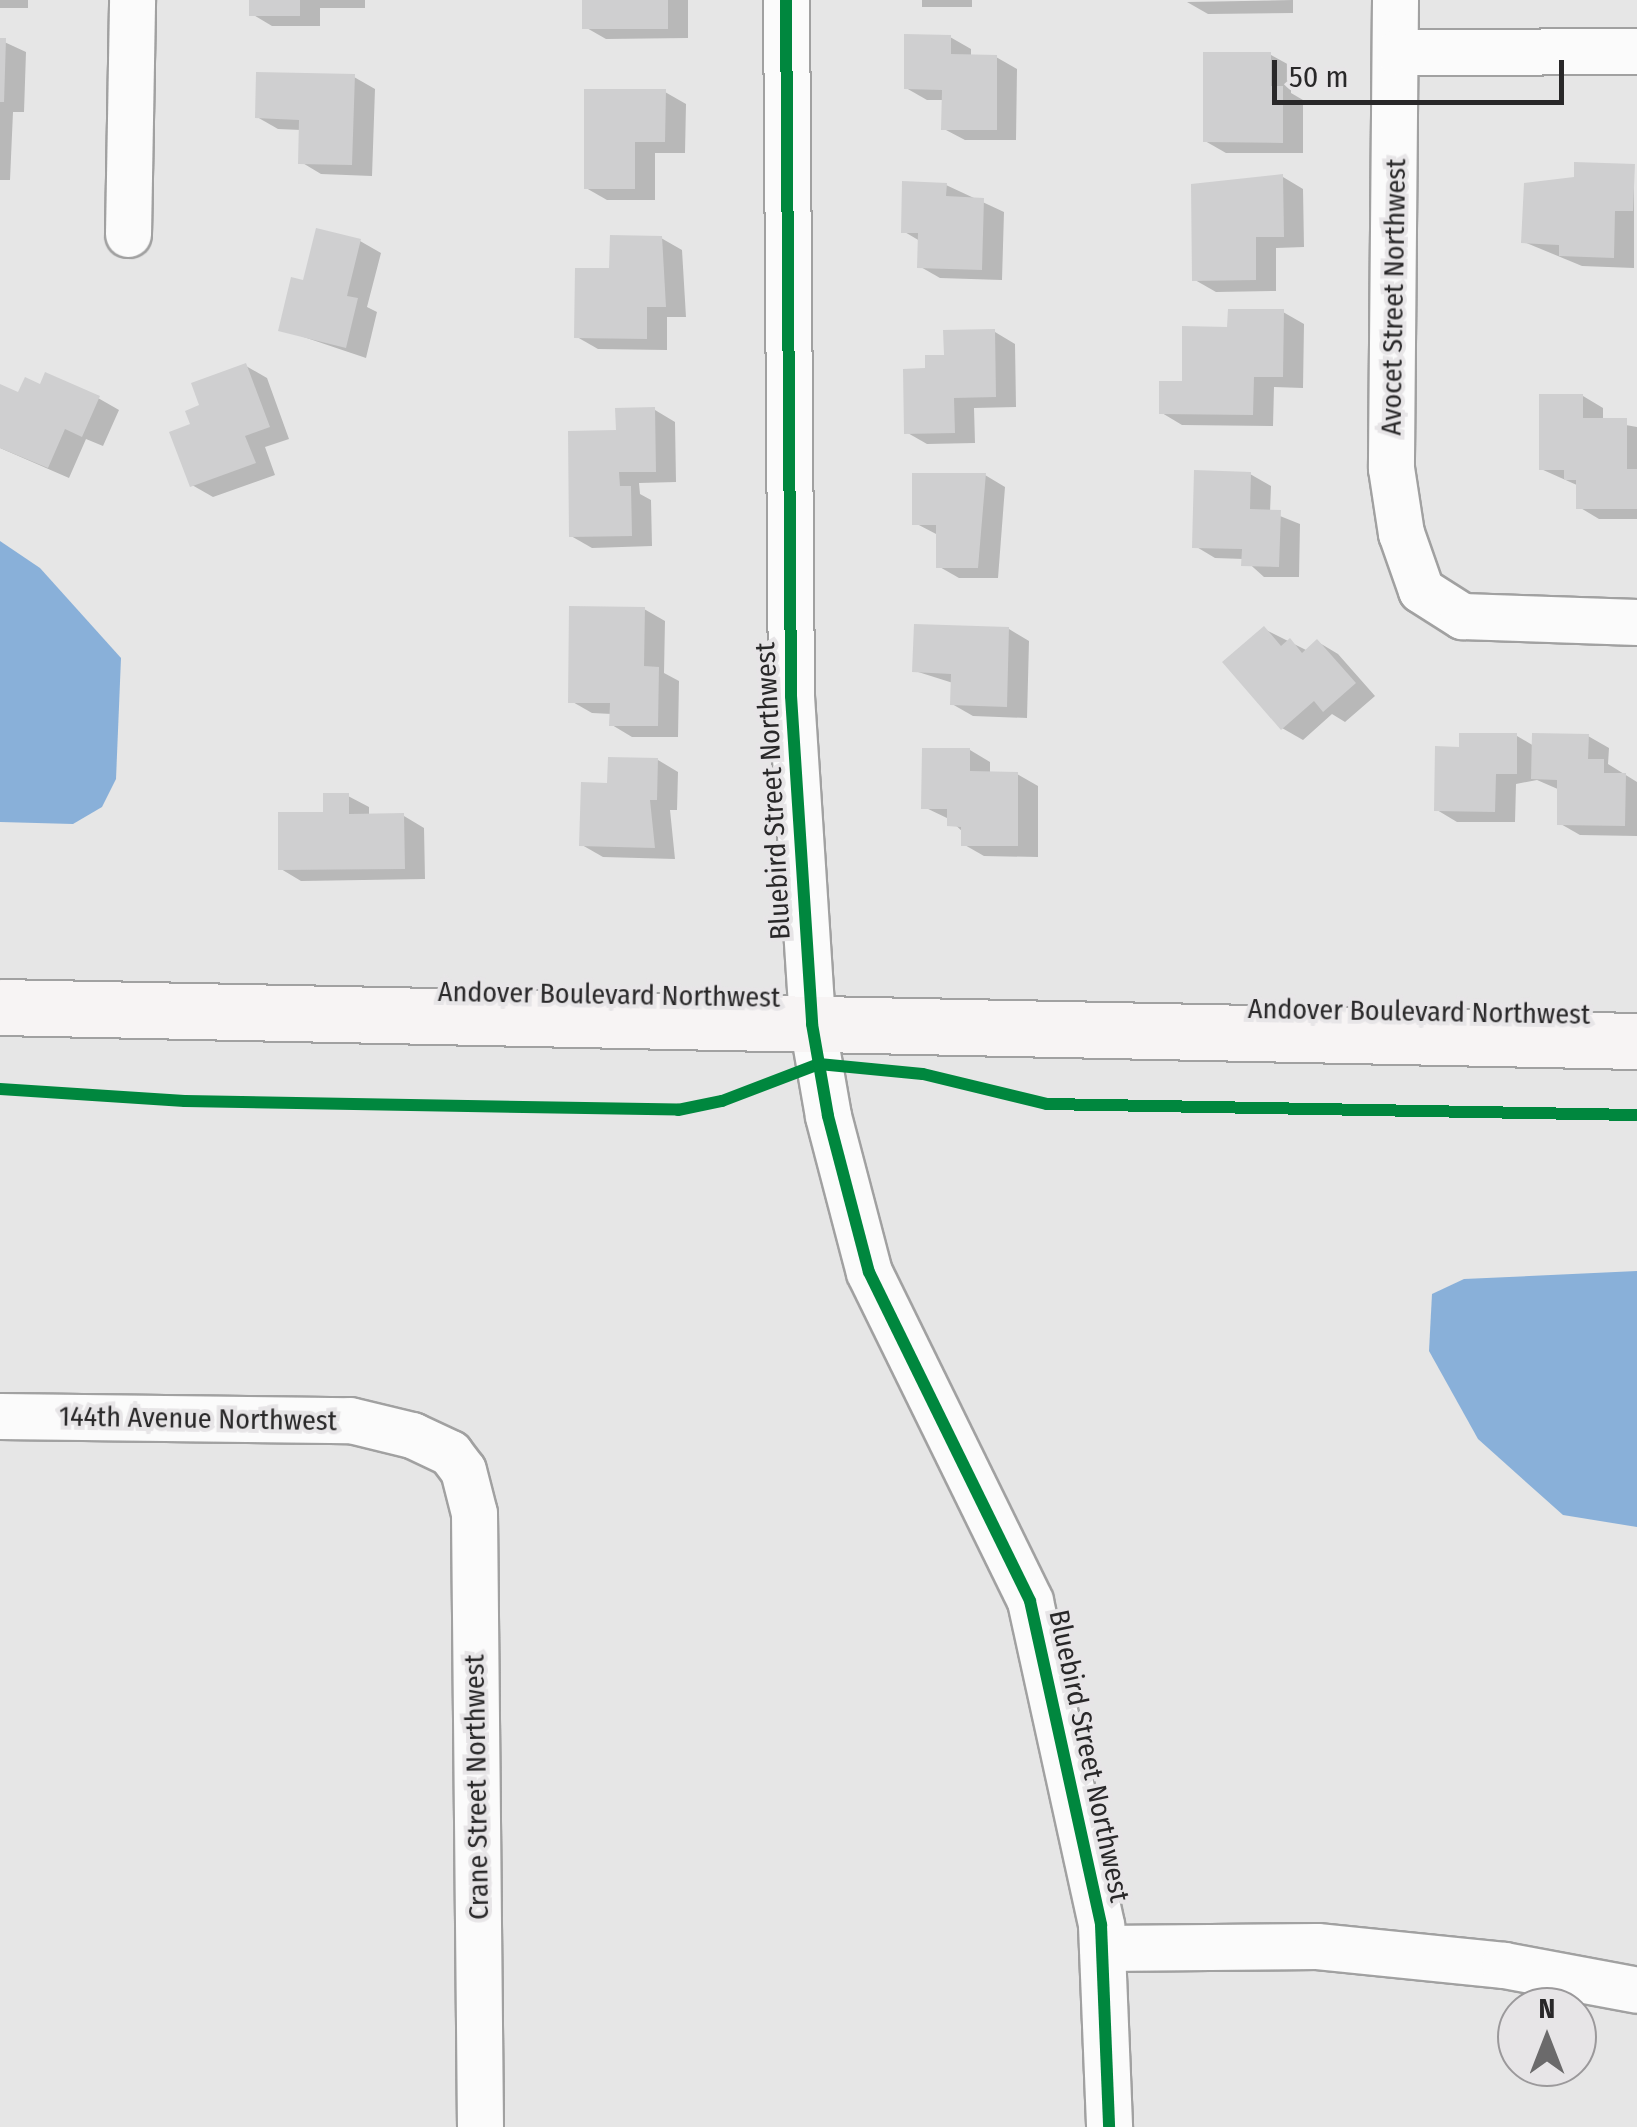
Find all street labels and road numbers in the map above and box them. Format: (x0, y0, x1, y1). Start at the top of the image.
street label: Avocet Street Northwest (1375, 158, 1413, 436)
street label: Bluebird Street Northwest (748, 641, 798, 941)
street label: Andover Boulevard Northwest (438, 975, 780, 1015)
street label: Andover Boulevard Northwest (1248, 992, 1590, 1032)
street label: 144th Avenue Northwest (59, 1400, 337, 1438)
street label: Bluebird Street Northwest (1042, 1607, 1136, 1905)
street label: Crane Street Northwest (458, 1654, 496, 1920)

